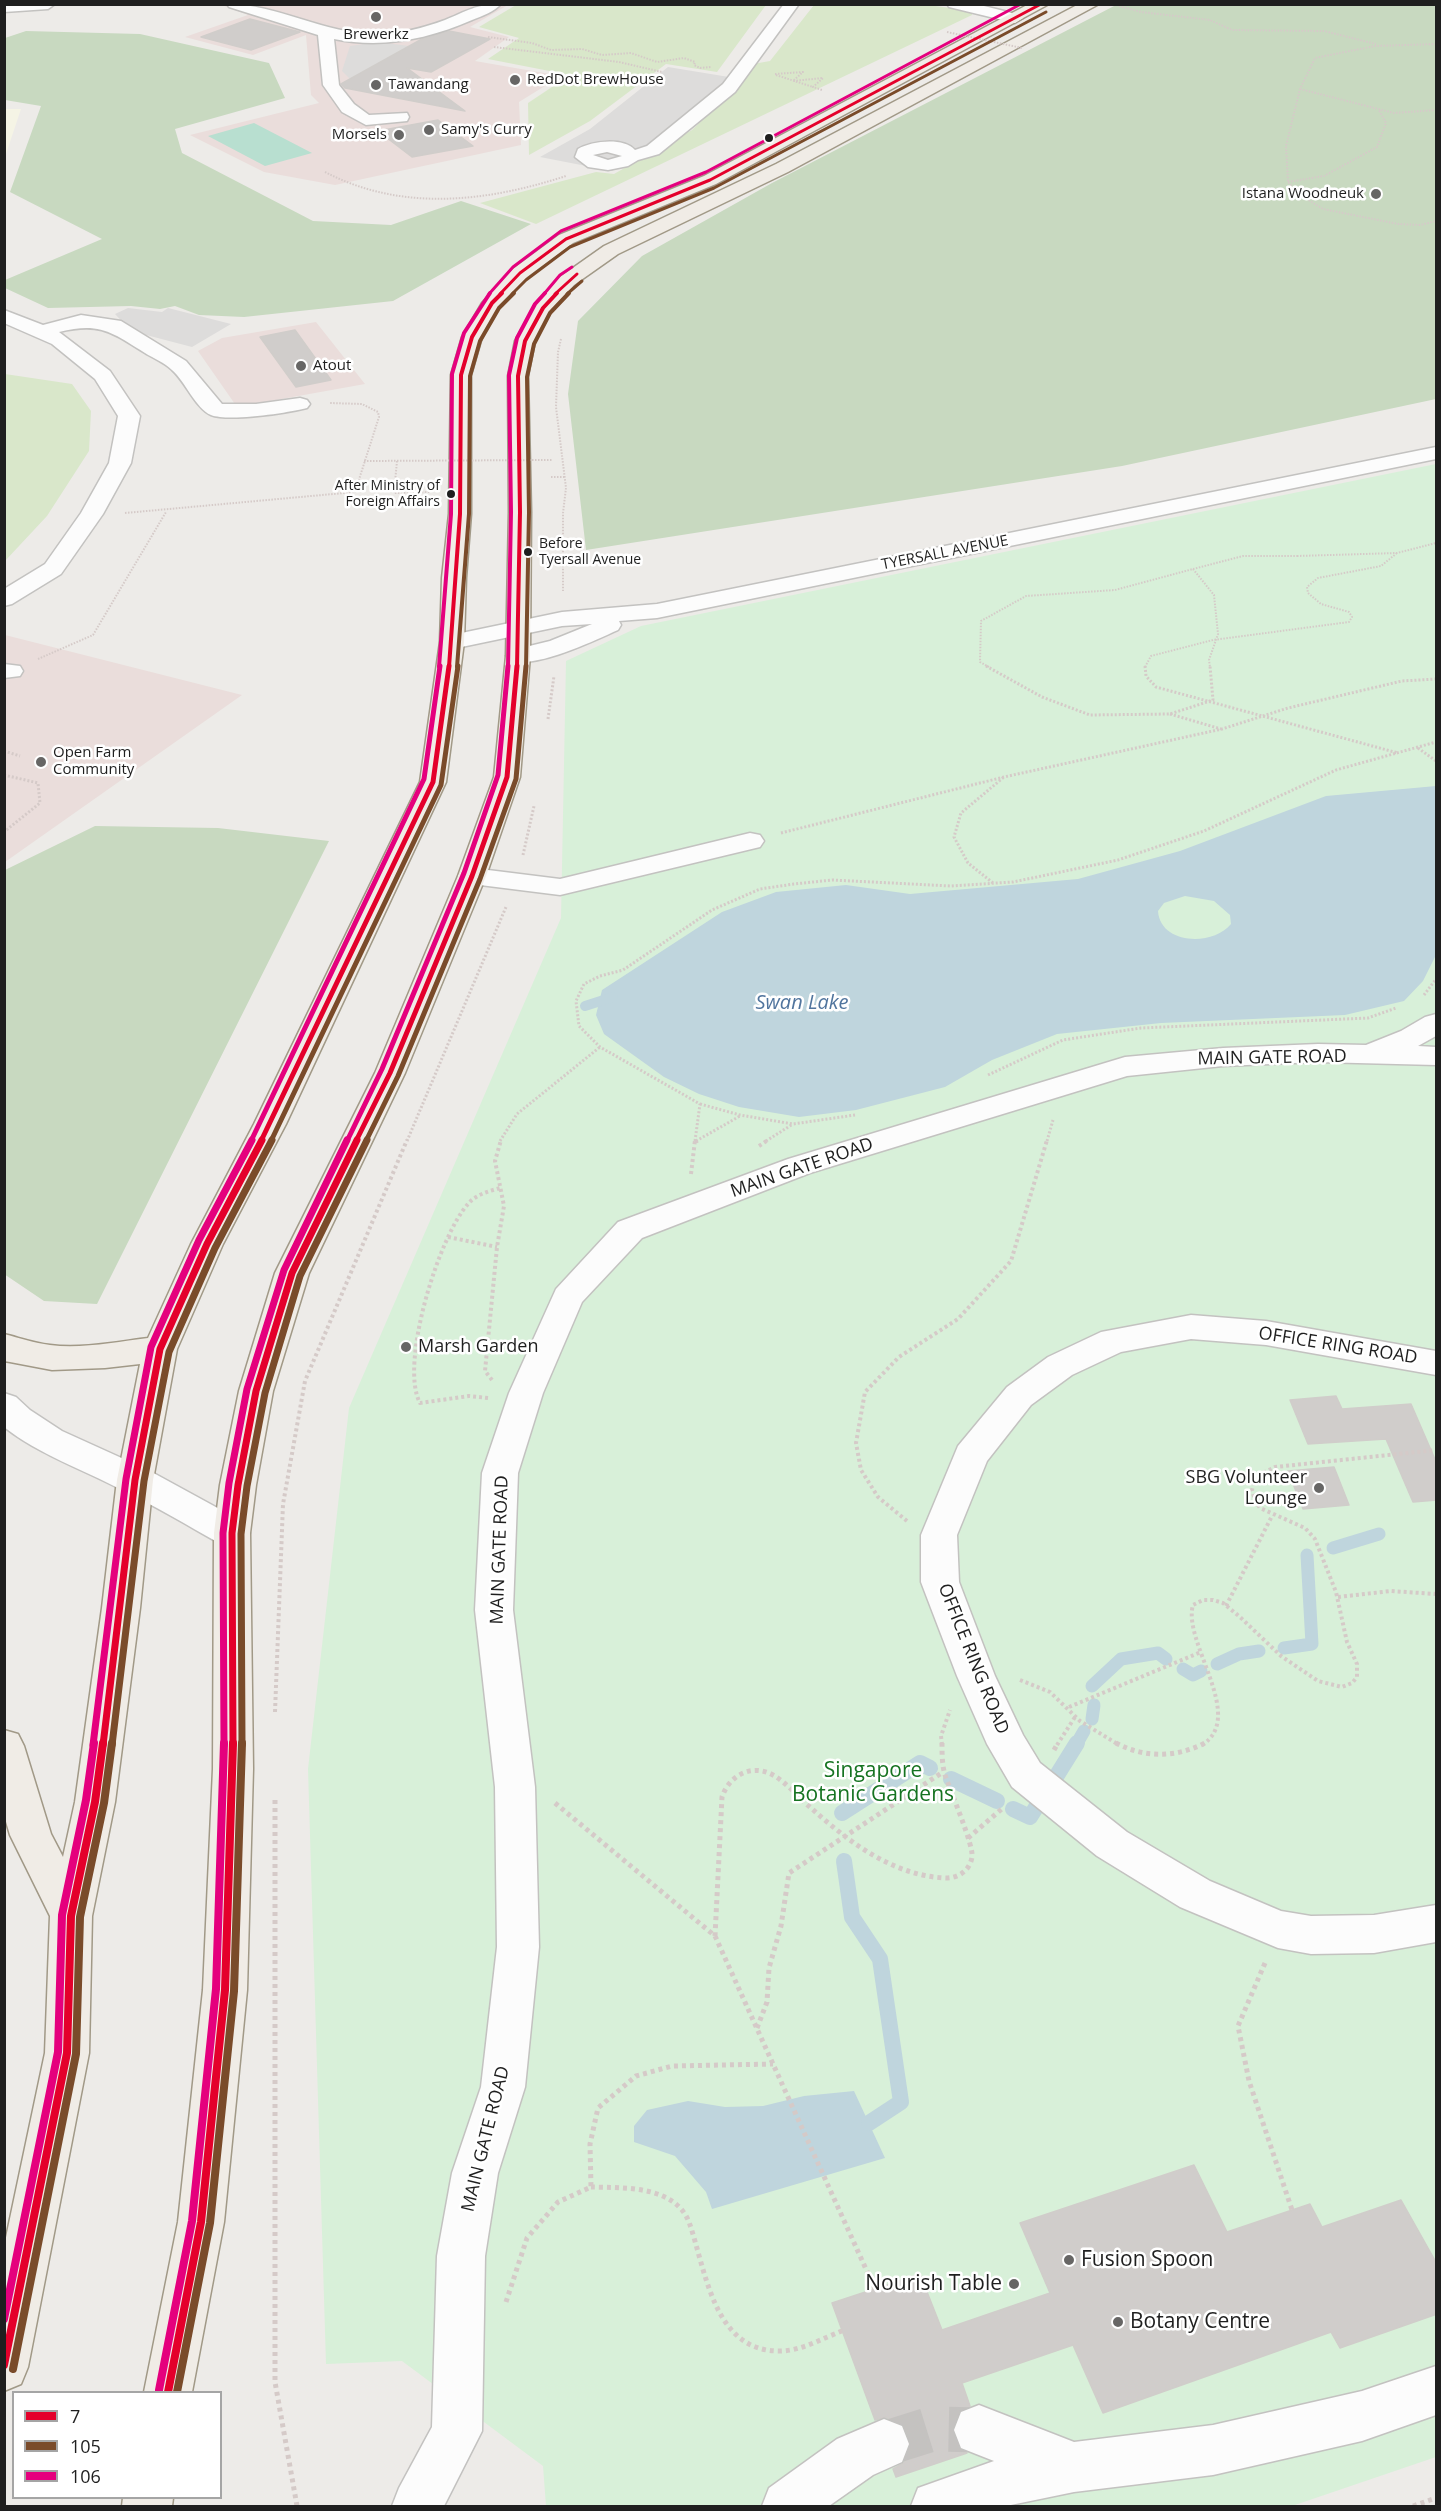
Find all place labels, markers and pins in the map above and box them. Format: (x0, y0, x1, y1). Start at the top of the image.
marker: Brewerkz (369, 10, 383, 24)
place label: Brewerkz (343, 26, 409, 44)
place label: RedDot BrewHouse (527, 71, 664, 89)
marker: RedDot BrewHouse (508, 73, 522, 87)
place label: Tawandang (388, 76, 469, 94)
marker: Tawandang (369, 78, 383, 92)
place label: Samy's Curry (441, 121, 532, 139)
marker: Samy's Curry (422, 123, 436, 137)
place label: Morsels (332, 126, 387, 144)
marker: Morsels (392, 128, 406, 142)
unlabelled marker (763, 132, 775, 144)
place label: Istana Woodneuk (1242, 185, 1364, 203)
marker: Istana Woodneuk (1369, 187, 1383, 201)
place label: Atout (313, 357, 351, 375)
marker: Atout (294, 359, 308, 373)
place label: After Ministry of Foreign Affairs (335, 478, 440, 510)
marker: After Ministry of Foreign Affairs (445, 488, 457, 500)
place label: Before Tyersall Avenue (539, 536, 641, 568)
marker: Before Tyersall Avenue (522, 546, 534, 558)
place label: Open Farm Community (53, 744, 134, 779)
marker: Open Farm Community (34, 755, 48, 769)
place label: Marsh Garden (418, 1336, 538, 1358)
marker: Marsh Garden (399, 1340, 413, 1354)
place label: SBG Volunteer Lounge (1186, 1467, 1307, 1510)
marker: SBG Volunteer Lounge (1312, 1481, 1326, 1495)
place label: Fusion Spoon (1081, 2247, 1214, 2273)
marker: Fusion Spoon (1062, 2253, 1076, 2267)
place label: Nourish Table (865, 2271, 1002, 2297)
marker: Nourish Table (1007, 2277, 1021, 2291)
place label: Botany Centre (1130, 2309, 1270, 2335)
marker: Botany Centre (1111, 2315, 1125, 2329)

